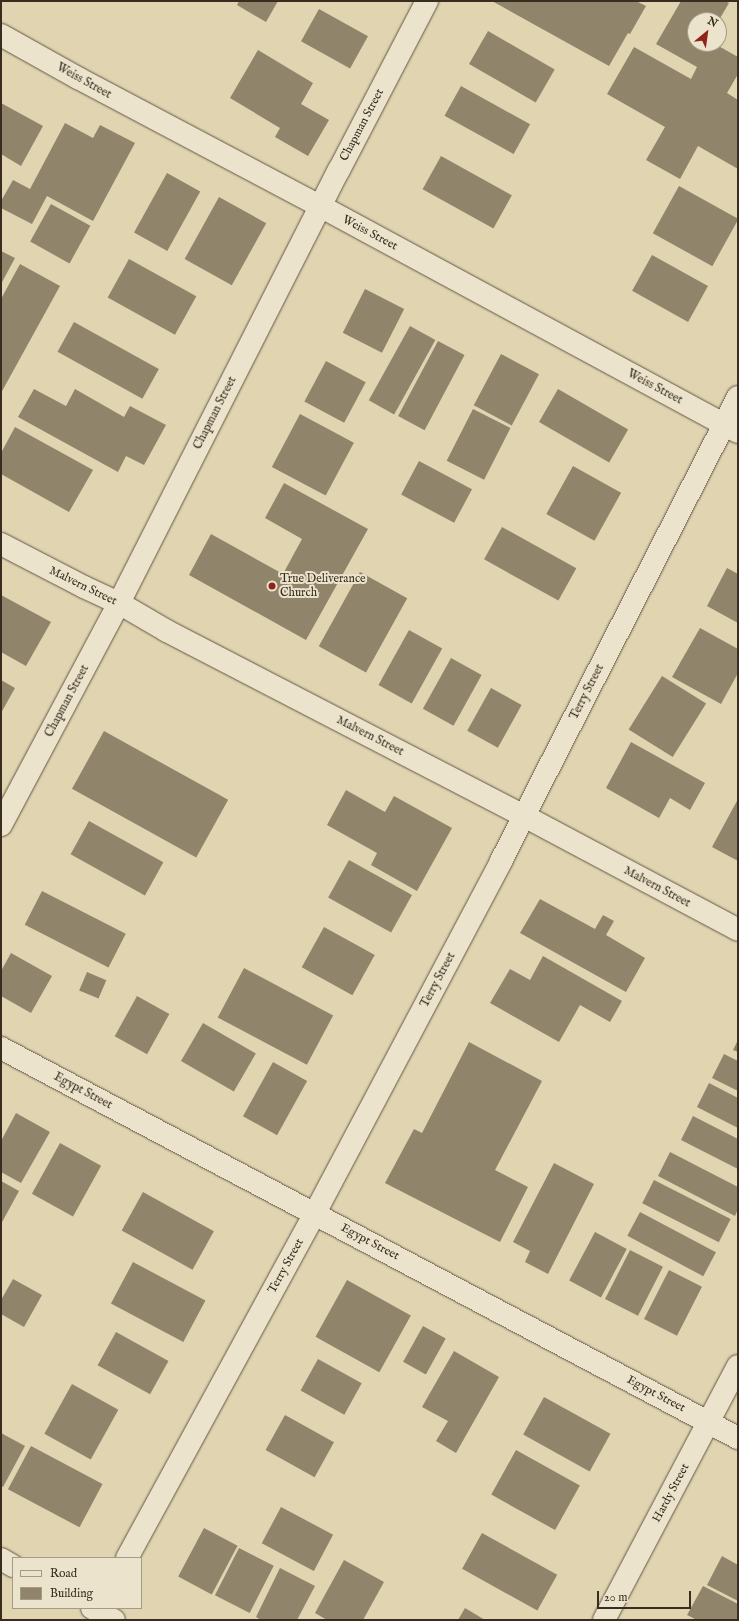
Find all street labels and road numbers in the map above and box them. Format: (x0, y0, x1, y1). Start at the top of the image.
street label: Weiss Street (54, 60, 114, 102)
street label: Chapman Street (337, 86, 387, 164)
street label: Weiss Street (340, 212, 400, 254)
street label: Weiss Street (625, 366, 685, 408)
street label: Chapman Street (190, 374, 240, 452)
street label: Malvern Street (47, 563, 119, 609)
street label: Chapman Street (42, 662, 92, 740)
street label: Terry Street (567, 662, 607, 722)
street label: Malvern Street (334, 713, 406, 759)
street label: Malvern Street (621, 863, 693, 911)
street label: Terry Street (417, 950, 459, 1010)
street label: Egypt Street (51, 1070, 115, 1112)
street label: Egypt Street (338, 1221, 402, 1263)
street label: Terry Street (265, 1236, 307, 1296)
street label: Egypt Street (624, 1373, 688, 1415)
street label: Hardy Street (649, 1461, 693, 1525)

